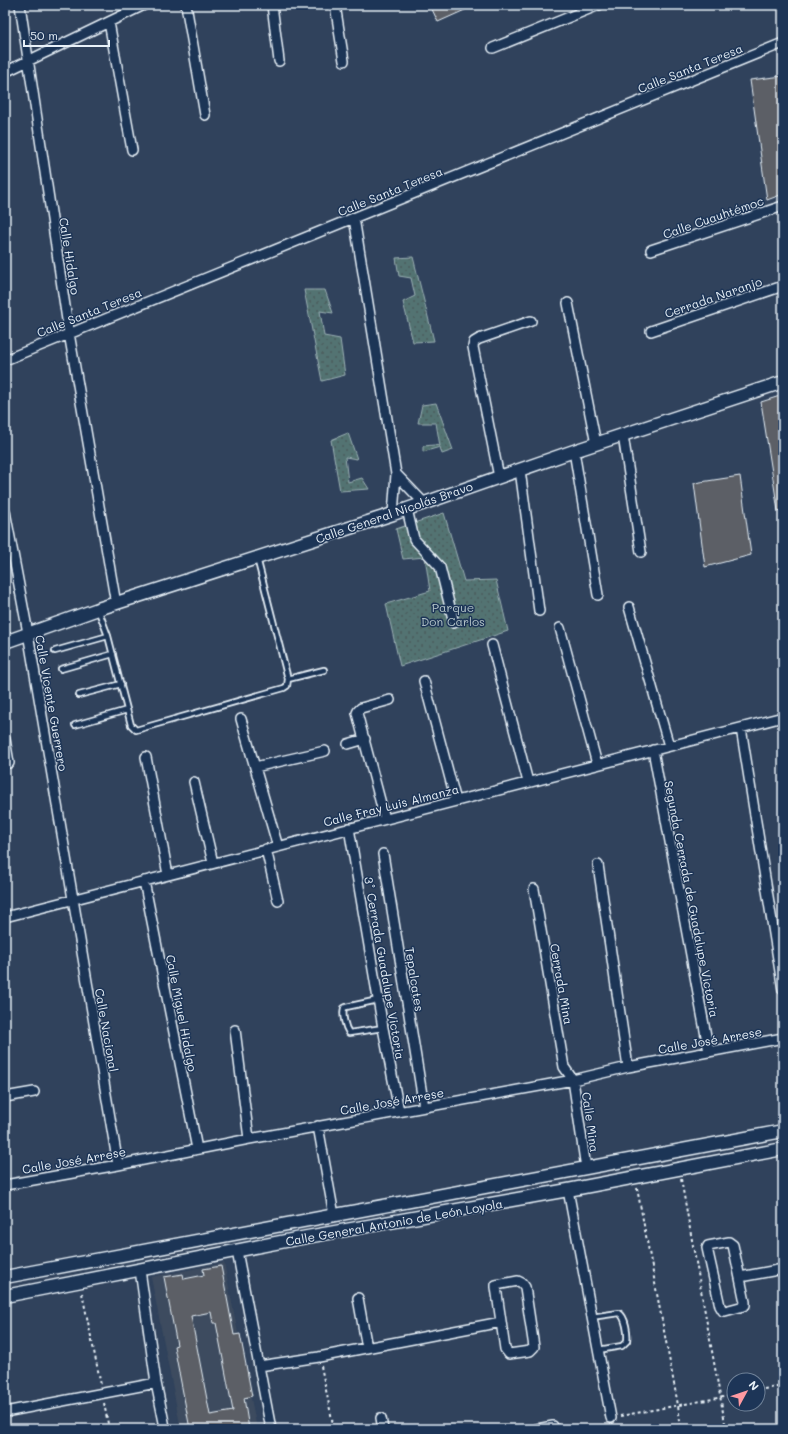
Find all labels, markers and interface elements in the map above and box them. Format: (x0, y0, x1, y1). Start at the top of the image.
scale bar (24, 22, 109, 48)
text: 50 m (30, 27, 58, 43)
street label: Calle Santa Teresa (635, 40, 745, 96)
street label: Calle Santa Teresa (335, 163, 445, 219)
street label: Calle Cuauhtémoc (660, 192, 766, 242)
street label: Calle Hidalgo (56, 216, 84, 296)
street label: Cerrada Naranjo (662, 273, 764, 321)
street label: Calle Santa Teresa (34, 284, 144, 340)
street label: Calle General Nicolás Bravo (313, 478, 475, 546)
park label: Parque Don Carlos (421, 599, 485, 629)
street label: Calle Vicente Guerrero (32, 634, 72, 772)
street label: Segunda Cerrada de Guadalupe Victoria (661, 779, 723, 1019)
street label: Calle Fray Luis Almanza (322, 780, 460, 830)
street label: 3˚ Cerrada Guadalupe Victoria (361, 875, 409, 1061)
street label: Cerrada Mina (547, 942, 577, 1026)
street label: Tepalcates (402, 946, 428, 1013)
street label: Calle Miguel Hidalgo (163, 953, 201, 1073)
street label: Calle Nacional (92, 987, 122, 1073)
street label: Calle José Arrese (657, 1023, 763, 1057)
street label: Calle José Arrese (339, 1084, 445, 1118)
street label: Calle Mina (579, 1091, 603, 1153)
street label: Calle José Arrese (21, 1143, 127, 1177)
street label: Calle General Antonio de León Loyola (284, 1195, 504, 1249)
north arrow (726, 1372, 766, 1412)
text: N (746, 1377, 762, 1393)

